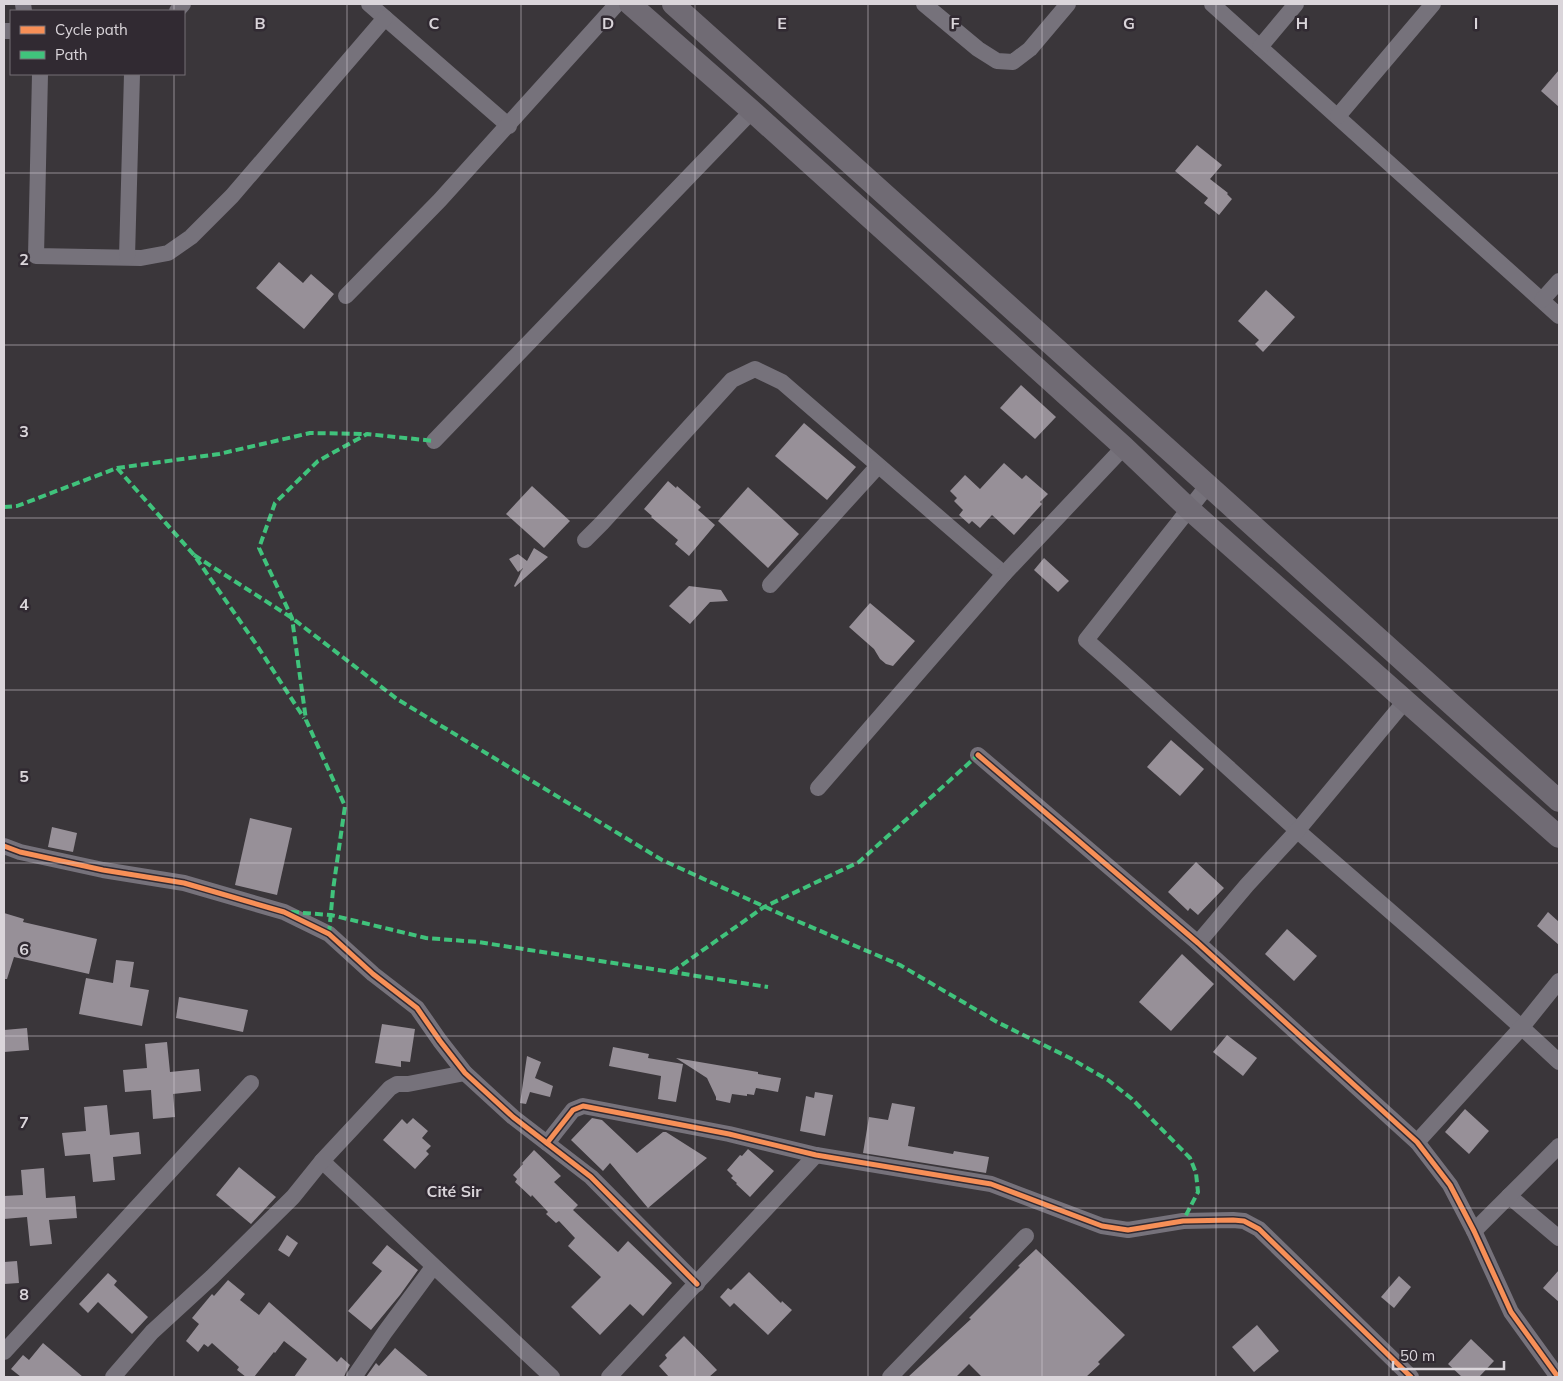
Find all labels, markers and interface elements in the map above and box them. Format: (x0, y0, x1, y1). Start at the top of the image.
legend (10, 10, 185, 75)
text: B (254, 13, 266, 33)
text: C (429, 13, 440, 33)
text: D (602, 13, 614, 33)
text: E (777, 13, 787, 33)
text: F (950, 13, 960, 33)
text: G (1123, 13, 1135, 33)
text: H (1296, 13, 1308, 33)
text: I (1474, 13, 1478, 33)
text: Cycle path (55, 20, 128, 39)
text: Path (55, 45, 87, 64)
text: 2 (19, 249, 29, 269)
text: 3 (19, 421, 29, 441)
text: 4 (19, 594, 29, 614)
text: 5 (19, 766, 29, 786)
text: 6 (19, 939, 29, 959)
text: 7 (19, 1112, 29, 1132)
district label: Cité Sir (426, 1181, 482, 1201)
text: 8 (19, 1284, 29, 1304)
scale bar (1393, 1338, 1504, 1370)
text: 50 m (1400, 1346, 1435, 1365)

